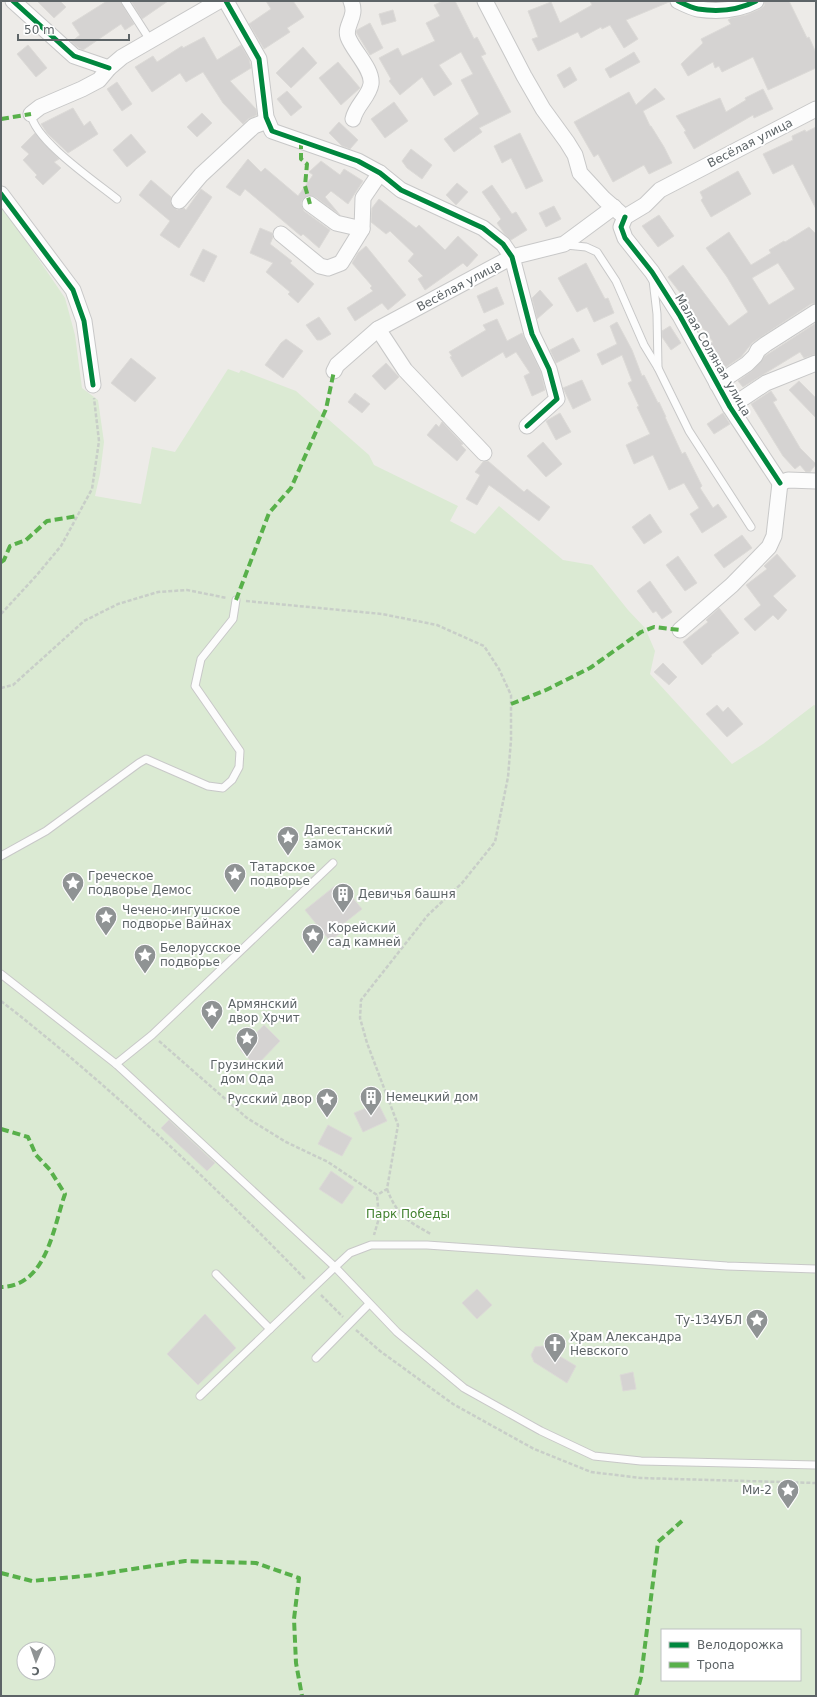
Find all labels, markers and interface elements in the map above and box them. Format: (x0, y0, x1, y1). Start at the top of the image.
scale bar (18, 16, 129, 42)
text: 50 m (24, 23, 55, 37)
street label: Весёлая улица (705, 115, 795, 171)
street label: Весёлая улица (414, 258, 504, 314)
street label: Малая Соляная улица (672, 291, 754, 419)
place label: Дагестанский замок (304, 823, 393, 851)
place icon: Дагестанский замок (275, 824, 301, 857)
place label: Татарское подворье (249, 860, 315, 888)
place icon: Татарское подворье (222, 861, 248, 894)
place label: Греческое подворье Демос (88, 869, 192, 897)
place icon: Греческое подворье Демос (60, 870, 86, 903)
building icon: Девичья башня (330, 881, 356, 914)
place label: Девичья башня (358, 887, 456, 901)
place label: Чечено-ингушское подворье Вайнах (122, 903, 240, 931)
place icon: Чечено-ингушское подворье Вайнах (93, 904, 119, 937)
place label: Корейский сад камней (328, 921, 401, 949)
place icon: Корейский сад камней (300, 922, 326, 955)
place label: Белорусское подворье (160, 941, 241, 969)
place icon: Белорусское подворье (132, 942, 158, 975)
place label: Армянский двор Хрчит (228, 997, 300, 1025)
place icon: Армянский двор Хрчит (199, 998, 225, 1031)
place icon: Грузинский дом Ода (234, 1025, 260, 1058)
place label: Грузинский дом Ода (210, 1058, 284, 1086)
building icon: Немецкий дом (358, 1084, 384, 1117)
place icon: Русский двор (314, 1086, 340, 1119)
place label: Немецкий дом (386, 1090, 478, 1104)
place label: Русский двор (227, 1092, 312, 1106)
park label: Парк Победы (366, 1207, 450, 1221)
place icon: Ту-134УБЛ (744, 1307, 770, 1340)
place label: Ту-134УБЛ (675, 1313, 742, 1327)
place label: Храм Александра Невского (570, 1330, 682, 1358)
church icon: Храм Александра Невского (542, 1331, 568, 1364)
place icon: Ми-2 (775, 1477, 801, 1510)
place label: Ми-2 (742, 1483, 772, 1497)
legend (661, 1629, 801, 1681)
text: Велодорожка (697, 1638, 784, 1652)
north arrow (16, 1641, 56, 1681)
text: Тропа (696, 1658, 735, 1672)
text: С (31, 1664, 40, 1677)

